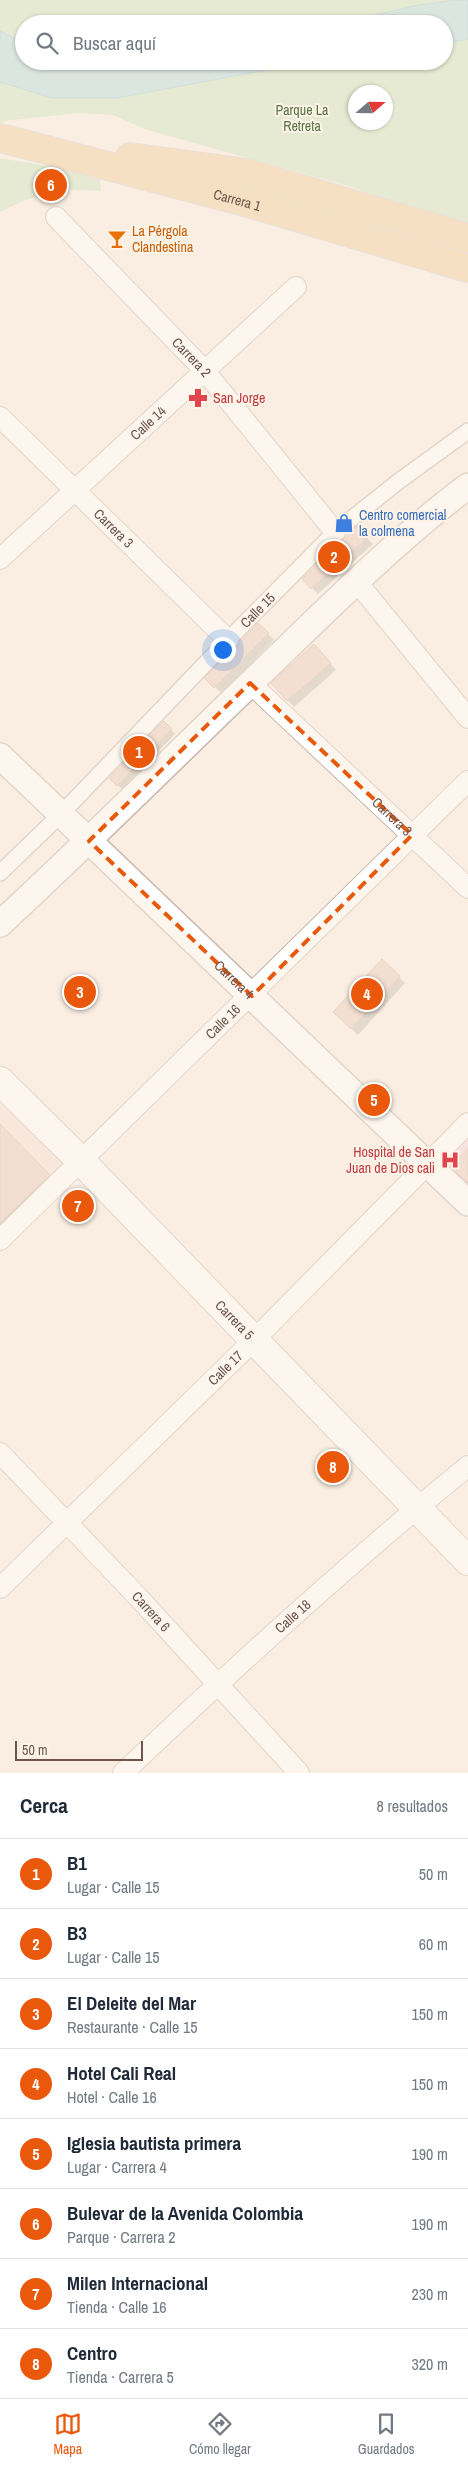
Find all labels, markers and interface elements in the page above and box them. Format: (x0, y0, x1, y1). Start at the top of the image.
search box (15, 15, 453, 70)
icon: search (33, 29, 61, 57)
text: Buscar aquí (73, 30, 156, 56)
north arrow (348, 85, 393, 130)
park label: Parque La Retreta (276, 101, 329, 135)
pin: 6 (35, 166, 67, 204)
street label: Carrera 1 (211, 185, 264, 215)
place label: La Pérgola Clandestina (132, 222, 194, 256)
bar icon: La Pérgola Clandestina (106, 228, 128, 250)
street label: Carrera 2 (168, 333, 215, 381)
pharmacy icon: San Jorge (187, 387, 209, 409)
place label: San Jorge (213, 389, 265, 407)
street label: Calle 14 (126, 402, 170, 444)
street label: Carrera 3 (90, 505, 137, 552)
place label: Centro comercial la colmena (359, 506, 446, 540)
shop icon: Centro comercial la colmena (333, 512, 355, 534)
pin: 2 (318, 538, 350, 576)
street label: Calle 15 (236, 589, 279, 632)
your location (210, 637, 236, 663)
pin: 1 (123, 733, 155, 771)
street label: Carrera 3 (368, 793, 416, 840)
street label: Carrera 4 (211, 957, 259, 1003)
pin: 3 (64, 973, 96, 1011)
pin: 4 (351, 975, 383, 1013)
street label: Calle 16 (201, 1000, 244, 1043)
pin: 5 (358, 1081, 390, 1119)
place label: Hospital de San Juan de Dios cali (346, 1143, 435, 1177)
hospital icon: Hospital de San Juan de Dios cali (439, 1149, 461, 1171)
pin: 7 (62, 1187, 94, 1225)
street label: Carrera 5 (211, 1296, 258, 1344)
street label: Calle 17 (204, 1347, 247, 1389)
pin: 8 (317, 1448, 349, 1486)
street label: Carrera 6 (128, 1587, 174, 1635)
street label: Calle 18 (271, 1596, 314, 1637)
scale bar (15, 1738, 142, 1761)
text: 50 m (22, 1741, 48, 1759)
text: Cerca (20, 1791, 68, 1820)
text: 8 resultados (377, 1795, 448, 1817)
text: B1 (67, 1850, 87, 1876)
text: 1 (32, 1863, 40, 1885)
text: 50 m (419, 1863, 448, 1885)
text: Lugar · Calle 15 (67, 1876, 160, 1898)
text: B3 (67, 1920, 87, 1946)
text: 2 (32, 1933, 40, 1955)
text: 60 m (419, 1933, 448, 1955)
text: Lugar · Calle 15 (67, 1946, 160, 1968)
text: El Deleite del Mar (67, 1990, 196, 2016)
text: 3 (32, 2003, 40, 2025)
text: 150 m (412, 2003, 448, 2025)
text: Restaurante · Calle 15 (67, 2016, 198, 2038)
text: Hotel Cali Real (67, 2060, 176, 2086)
text: 4 (32, 2073, 40, 2095)
text: 150 m (412, 2073, 448, 2095)
text: Hotel · Calle 16 (67, 2086, 157, 2108)
text: Iglesia bautista primera (67, 2130, 241, 2156)
text: 5 (32, 2143, 40, 2165)
text: 190 m (412, 2143, 448, 2165)
text: Lugar · Carrera 4 (67, 2156, 167, 2178)
text: Bulevar de la Avenida Colombia (67, 2200, 303, 2226)
text: 6 (32, 2213, 40, 2235)
text: 190 m (412, 2213, 448, 2235)
text: Parque · Carrera 2 (67, 2226, 176, 2248)
text: Milen Internacional (67, 2270, 208, 2296)
text: 7 (32, 2283, 40, 2305)
text: 230 m (412, 2283, 448, 2305)
text: Tienda · Calle 16 (67, 2296, 167, 2318)
text: Centro (67, 2340, 117, 2366)
text: 8 (32, 2353, 40, 2375)
text: 320 m (412, 2353, 448, 2375)
text: Tienda · Carrera 5 (67, 2366, 174, 2388)
tab: Mapa (53, 2410, 82, 2458)
tab: Cómo llegar (189, 2410, 251, 2458)
tab: Guardados (358, 2410, 415, 2458)

